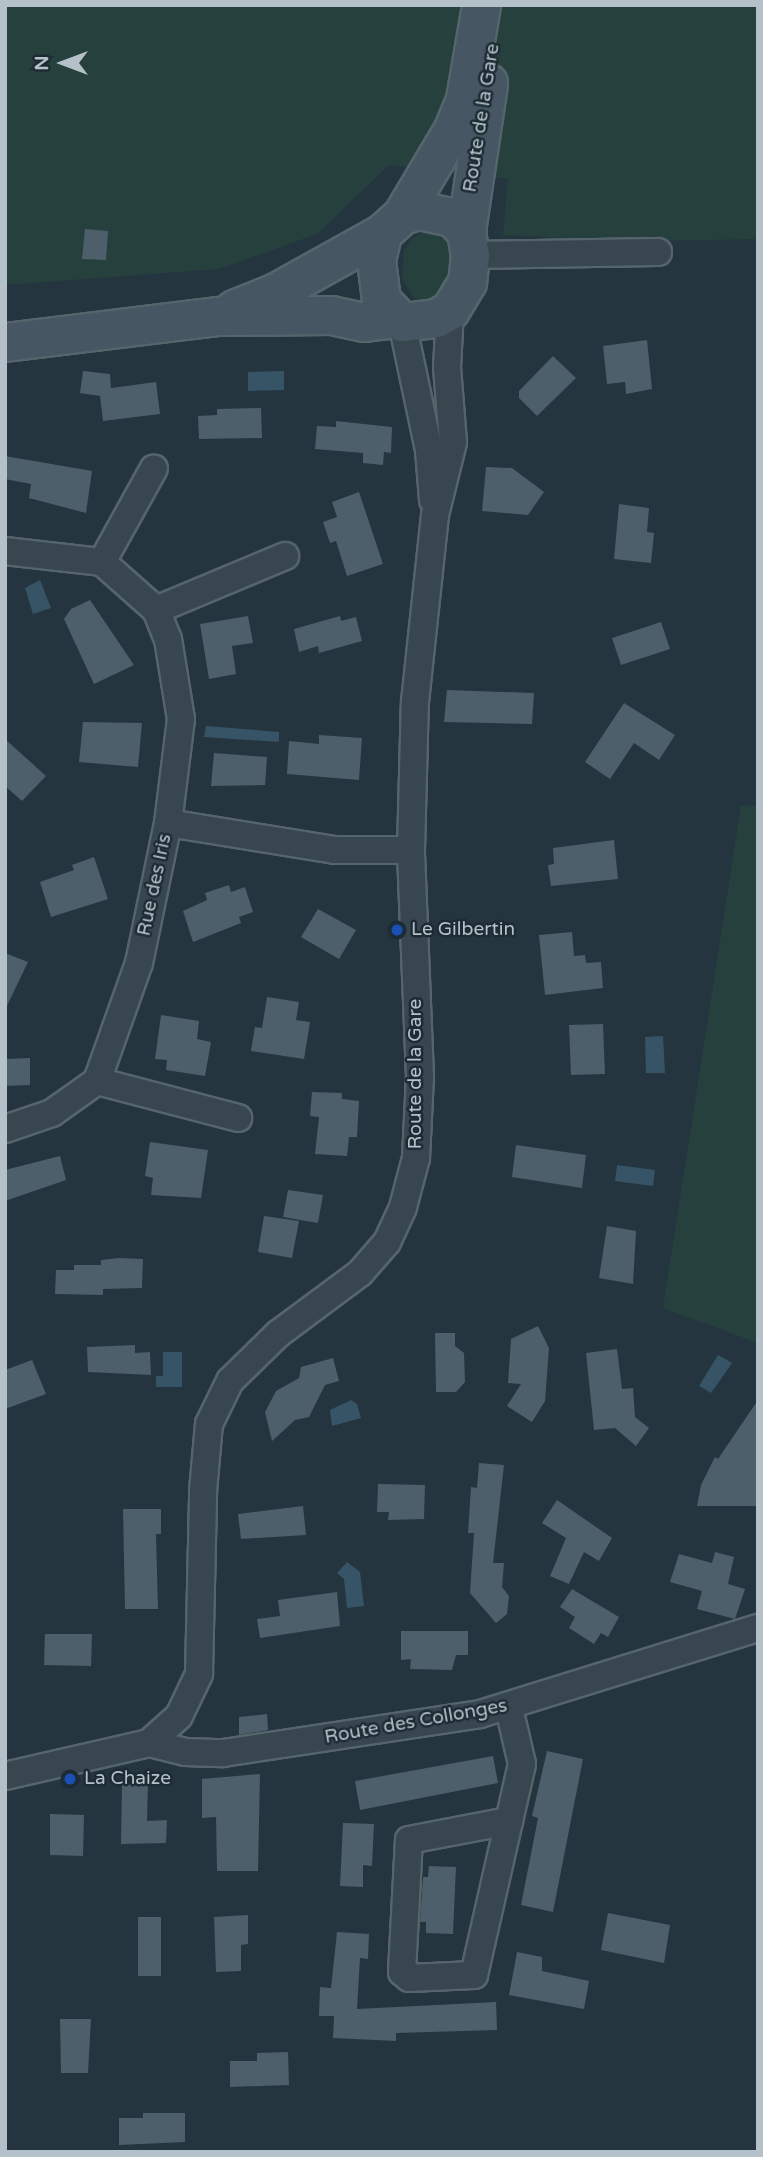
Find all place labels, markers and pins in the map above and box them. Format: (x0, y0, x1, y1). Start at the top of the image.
place label: Le Gilbertin (411, 919, 515, 941)
marker: Le Gilbertin (389, 922, 405, 938)
place label: La Chaize (84, 1768, 171, 1790)
marker: La Chaize (62, 1771, 78, 1787)

